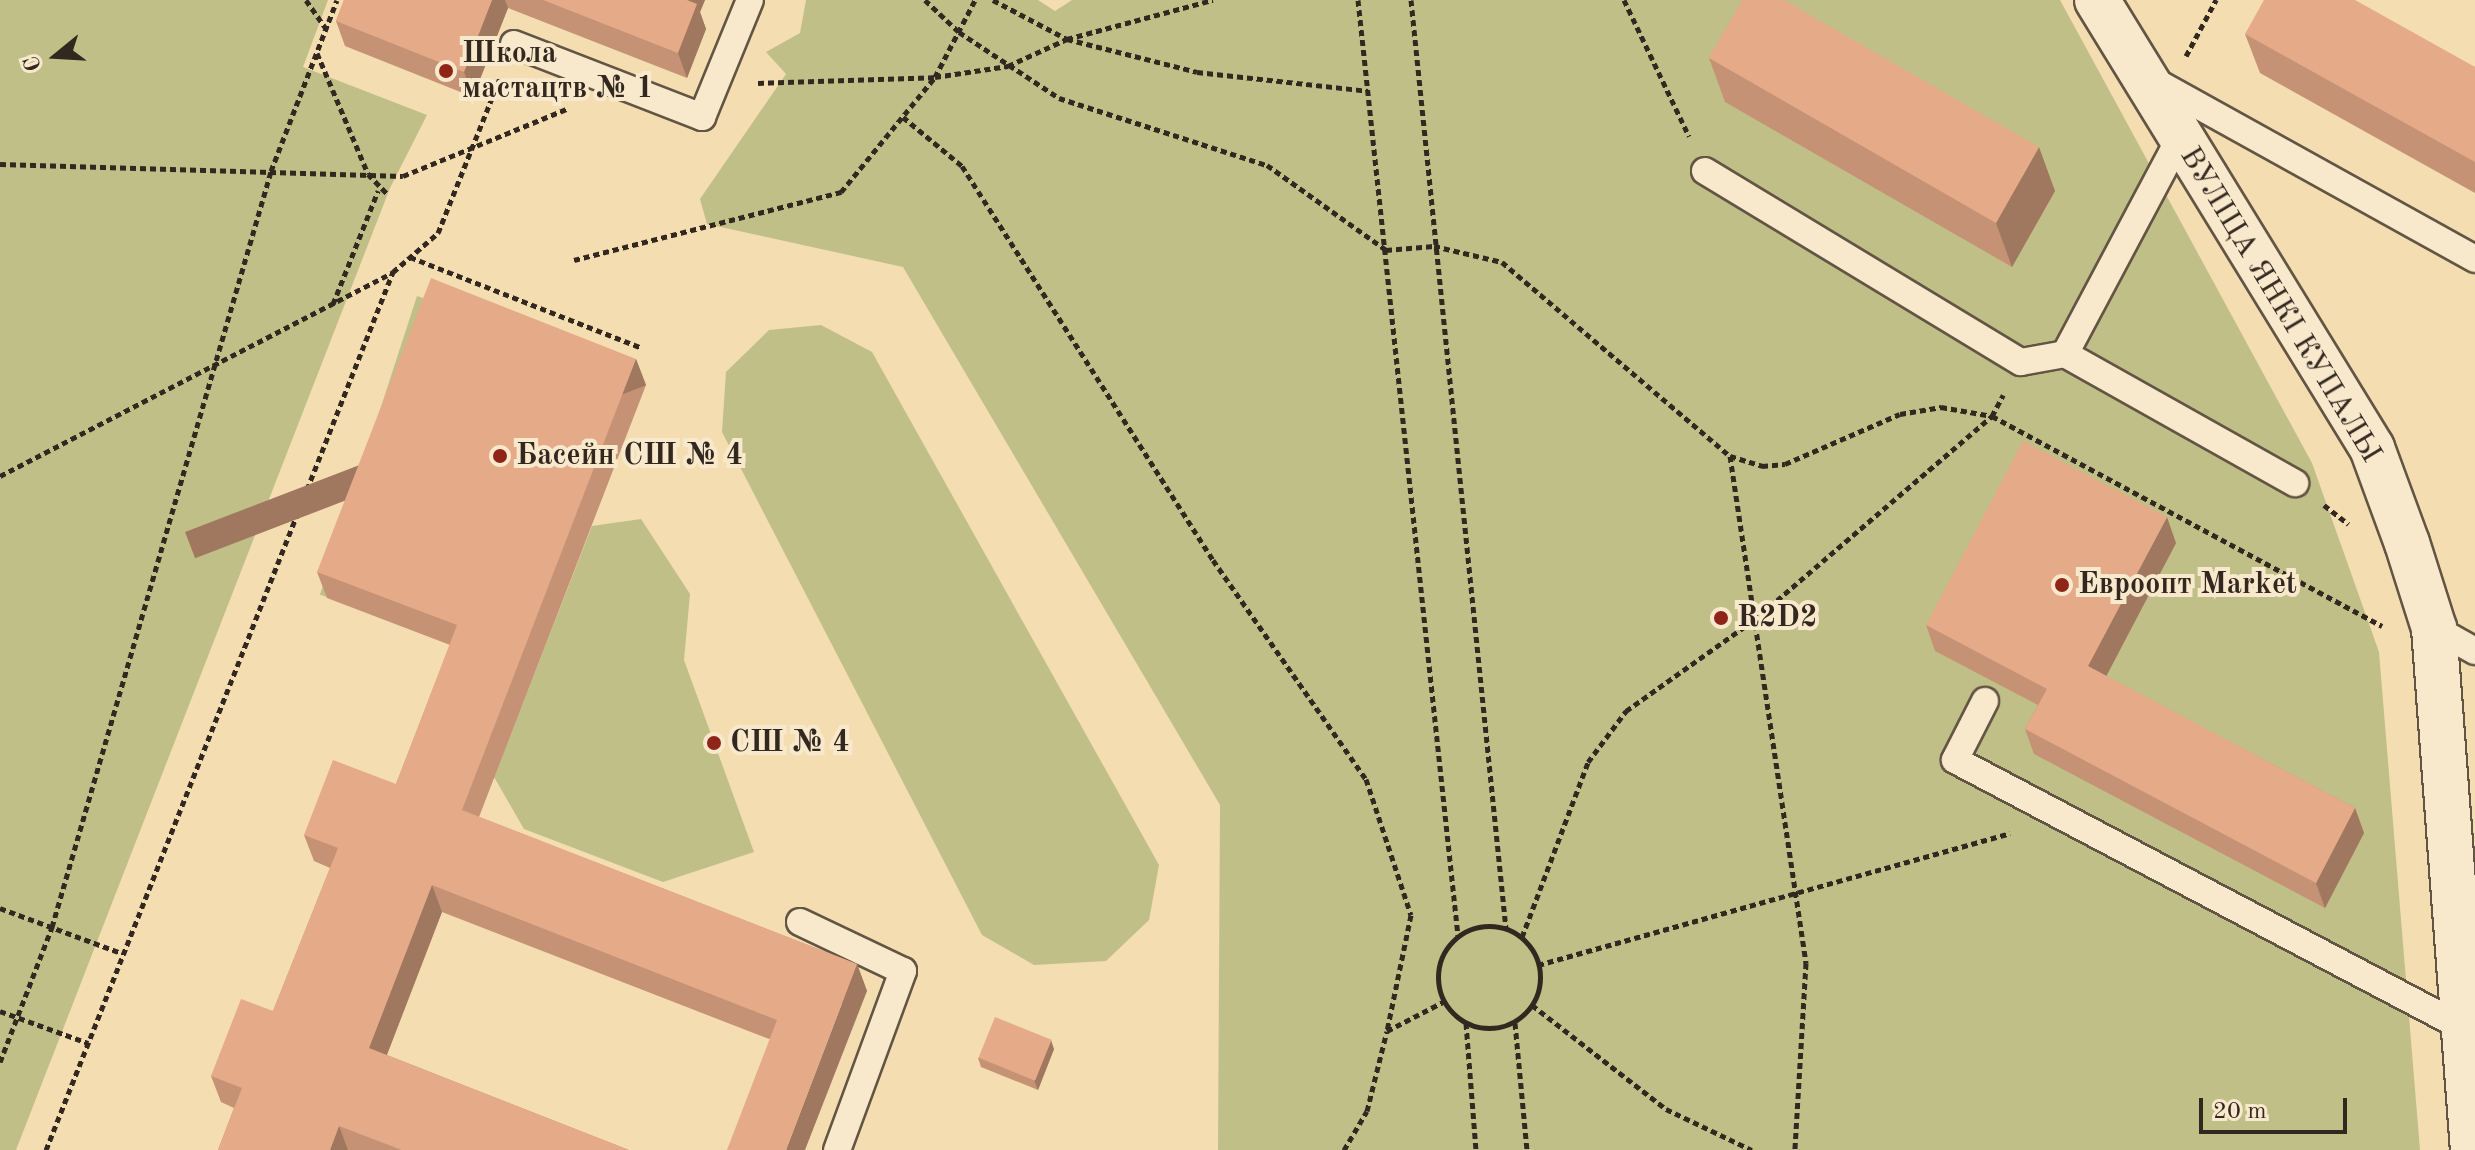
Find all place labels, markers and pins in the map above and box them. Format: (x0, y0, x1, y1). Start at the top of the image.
place label: Школа мастацтв № 1 (462, 36, 654, 106)
marker: Школа мастацтв № 1 (437, 62, 455, 80)
place label: Басейн СШ № 4 (516, 438, 743, 474)
marker: Басейн СШ № 4 (491, 447, 509, 465)
place label: Евроопт Market (2078, 567, 2297, 603)
marker: Евроопт Market (2053, 576, 2071, 594)
place label: R2D2 (1737, 600, 1817, 636)
marker: R2D2 (1712, 609, 1730, 627)
place label: СШ № 4 (730, 725, 850, 761)
marker: СШ № 4 (705, 734, 723, 752)

